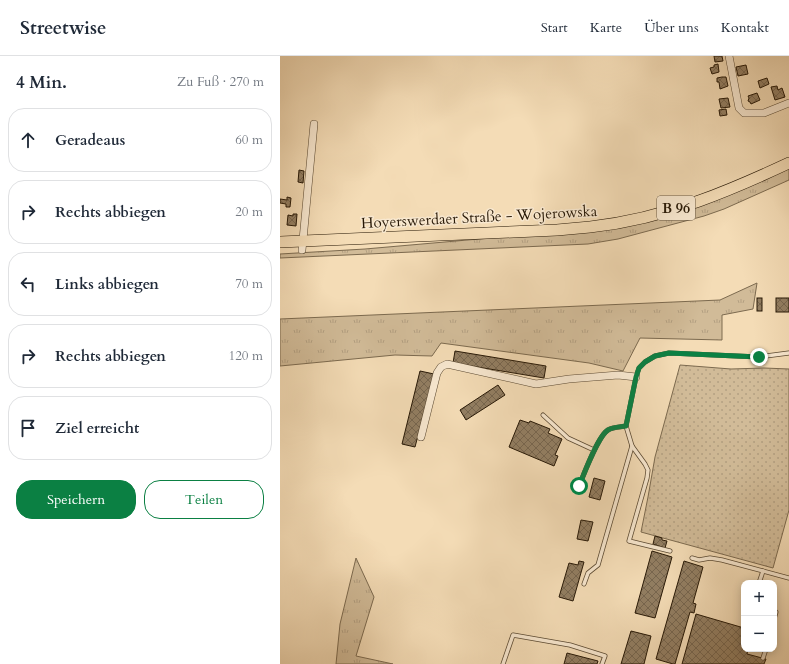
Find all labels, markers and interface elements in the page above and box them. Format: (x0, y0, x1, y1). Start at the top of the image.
text: Streetwise (20, 15, 107, 41)
text: Start (541, 18, 568, 37)
text: Karte (590, 18, 622, 37)
text: Über uns (644, 18, 699, 37)
text: Kontakt (721, 18, 769, 37)
text: 4 Min. (16, 71, 67, 94)
text: Zu Fuß · 270 m (177, 73, 264, 91)
icon: ahead (17, 129, 39, 151)
text: Geradeaus (55, 130, 125, 150)
text: 60 m (235, 131, 263, 149)
road number: B 96 (657, 196, 695, 220)
icon: right (17, 201, 39, 223)
street label: Hoyerswerdaer Straße - Wojerowska (360, 201, 598, 233)
text: Rechts abbiegen (55, 202, 166, 222)
text: 20 m (235, 203, 263, 221)
icon: left (17, 273, 39, 295)
text: Links abbiegen (55, 274, 159, 294)
text: 70 m (235, 275, 263, 293)
icon: right (17, 345, 39, 367)
text: Rechts abbiegen (55, 346, 166, 366)
text: 120 m (229, 347, 263, 365)
route end (750, 348, 768, 366)
icon: arrive (17, 417, 39, 439)
text: Ziel erreicht (55, 418, 139, 438)
route start (570, 477, 588, 495)
button: Speichern (16, 480, 136, 519)
button: Teilen (144, 480, 264, 519)
map controls (741, 580, 777, 652)
button: + (741, 580, 777, 616)
button: − (741, 616, 777, 652)

